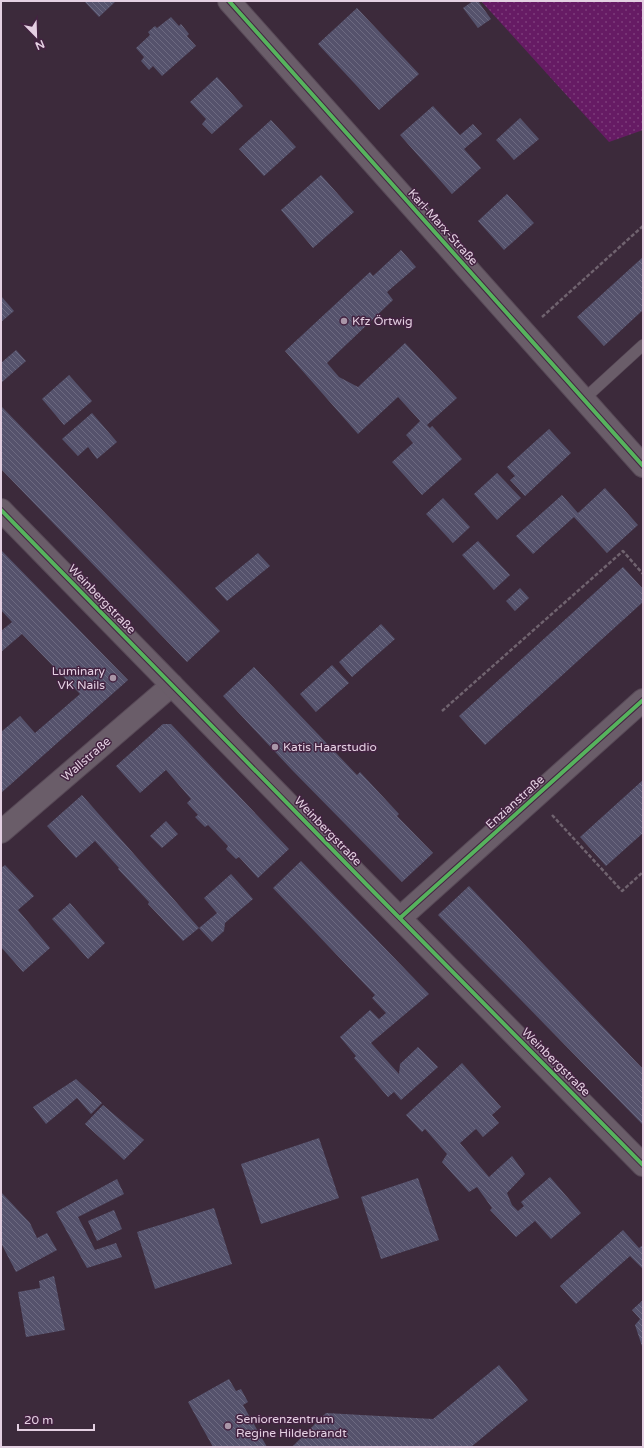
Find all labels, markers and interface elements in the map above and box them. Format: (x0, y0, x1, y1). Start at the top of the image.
north arrow (16, 16, 56, 56)
text: N (33, 37, 46, 52)
street label: Karl-Marx-Straße (405, 186, 481, 268)
place label: Kfz Örtwig (352, 314, 413, 328)
marker: Kfz Örtwig (339, 316, 349, 326)
street label: Weinbergstraße (65, 561, 139, 637)
place label: Luminary VK Nails (52, 664, 106, 692)
marker: Luminary VK Nails (108, 673, 118, 683)
street label: Wallstraße (59, 734, 113, 784)
place label: Katis Haarstudio (283, 740, 377, 754)
marker: Katis Haarstudio (270, 742, 280, 752)
street label: Enzianstraße (483, 772, 547, 832)
street label: Weinbergstraße (291, 793, 365, 869)
street label: Weinbergstraße (519, 1025, 593, 1099)
scale bar (18, 1406, 94, 1432)
place label: Seniorenzentrum Regine Hildebrandt (236, 1412, 347, 1440)
text: 20 m (24, 1413, 53, 1427)
marker: Seniorenzentrum Regine Hildebrandt (223, 1421, 233, 1431)

